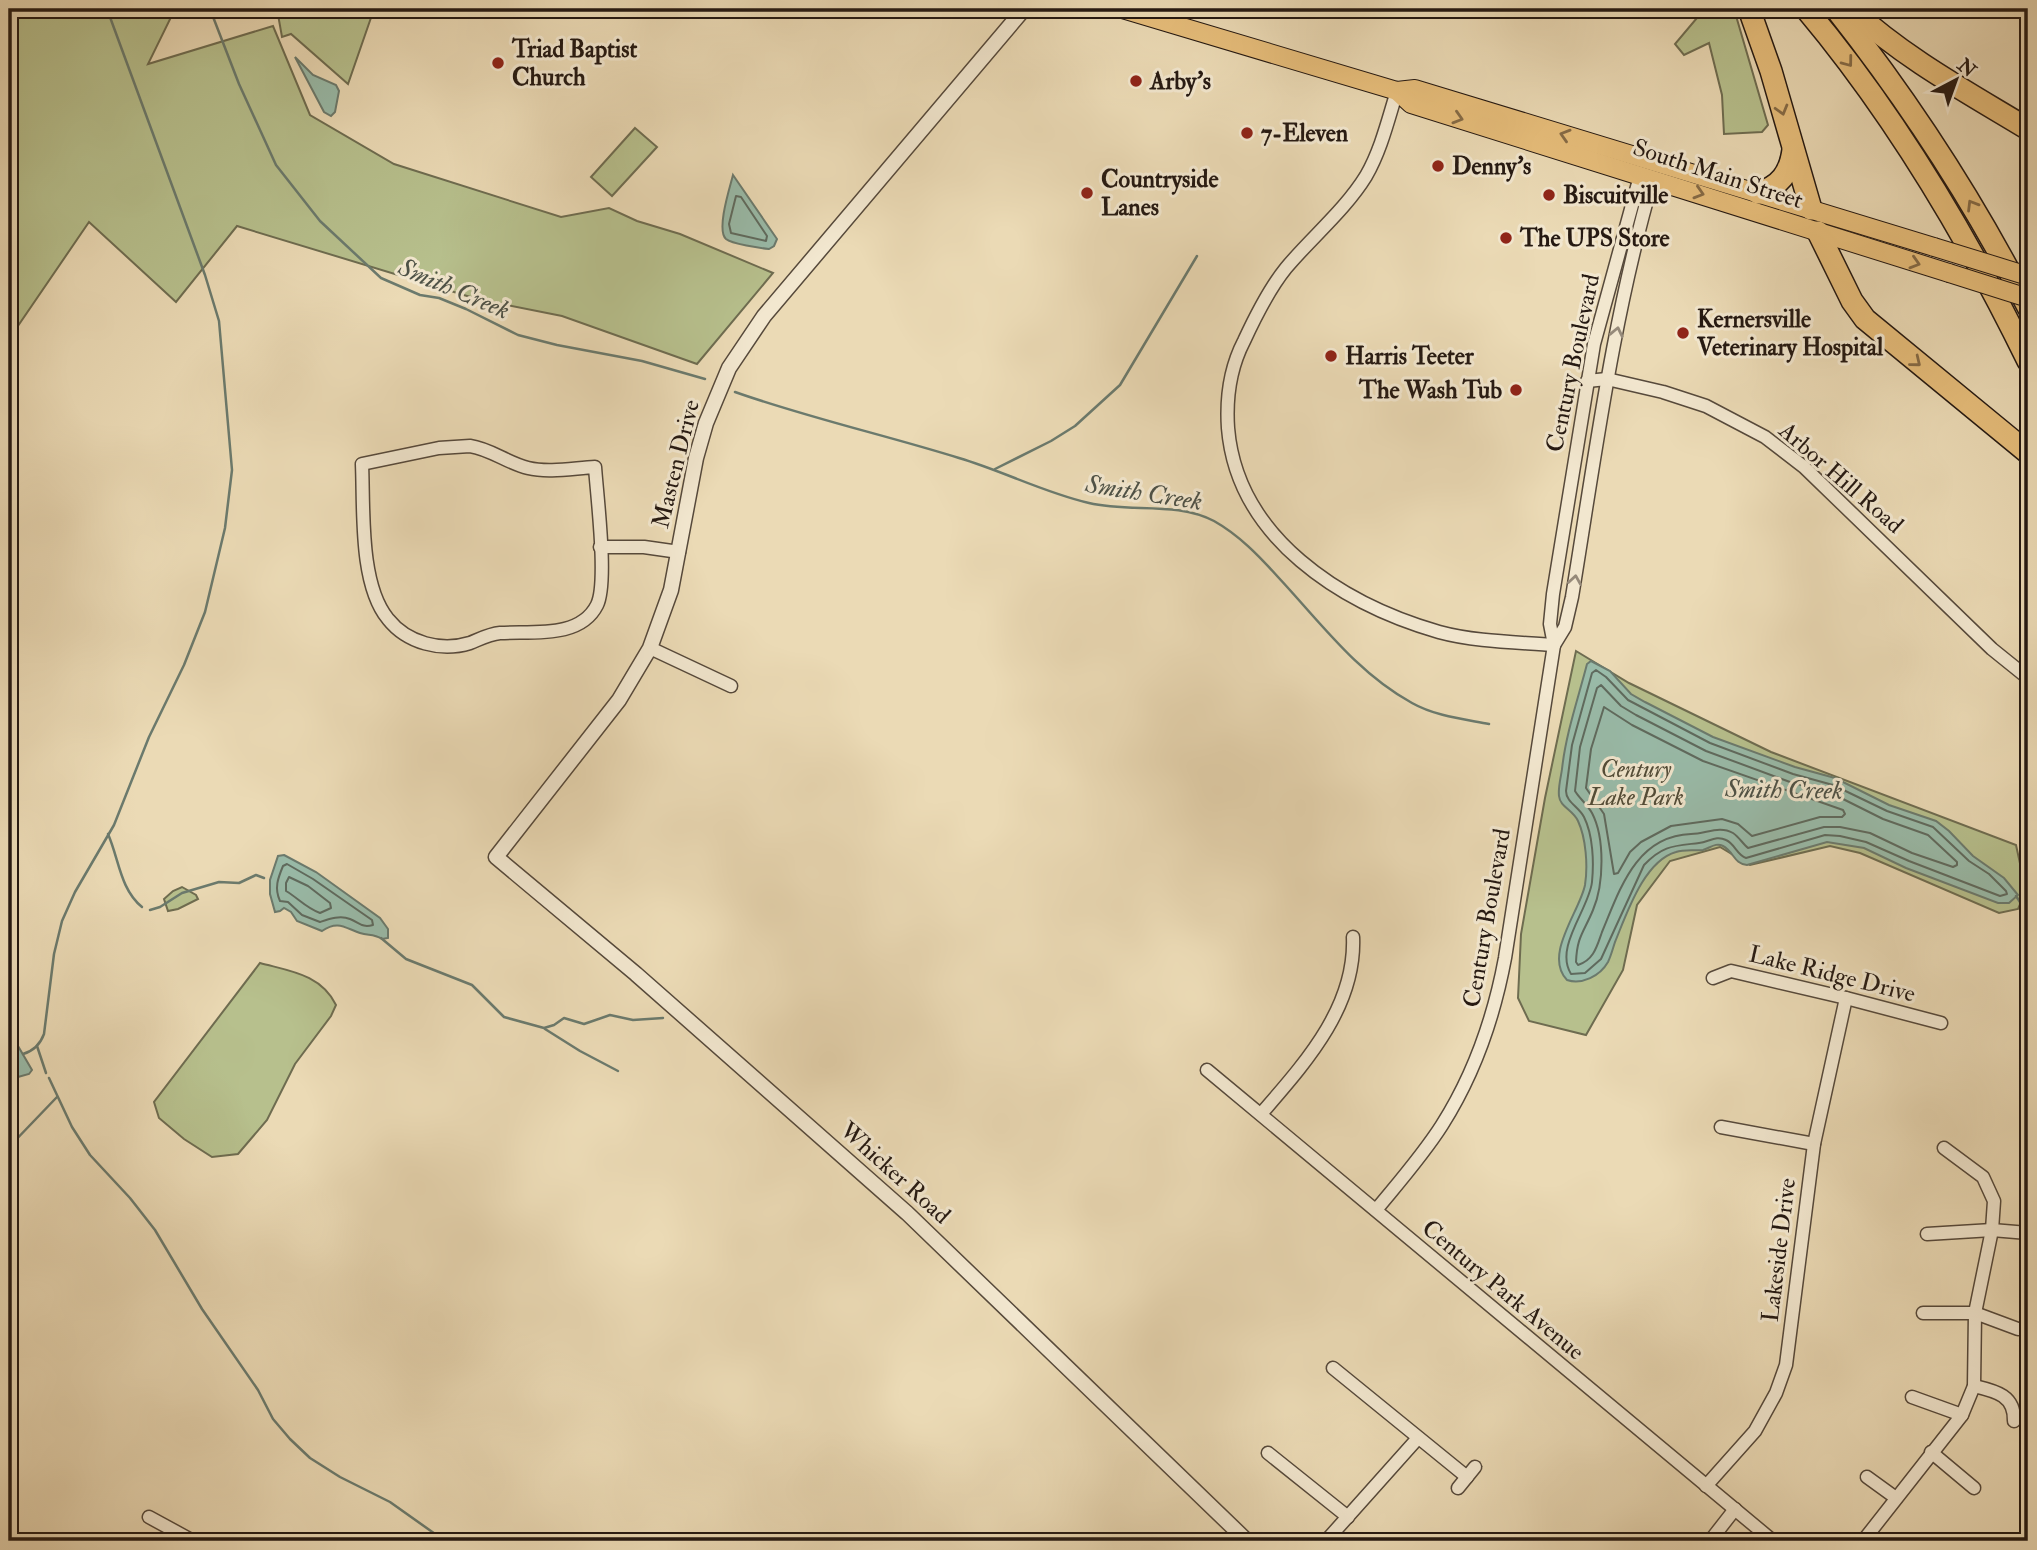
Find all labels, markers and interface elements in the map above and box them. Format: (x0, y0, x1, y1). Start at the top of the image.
place label: Triad Baptist Church (511, 34, 637, 93)
north arrow (1922, 46, 1992, 116)
text: N (1951, 53, 1982, 83)
marker: Triad Baptist Church (490, 55, 506, 71)
one-way arrow (1839, 55, 1852, 67)
place label: Arby's (1149, 66, 1211, 97)
marker: Arby's (1128, 73, 1144, 89)
one-way arrow (1773, 103, 1788, 115)
one-way arrow (1452, 110, 1464, 125)
place label: 7-Eleven (1261, 118, 1349, 149)
marker: 7-Eleven (1239, 125, 1255, 141)
one-way arrow (1559, 128, 1571, 143)
street label: South Main Street (1629, 132, 1807, 216)
place label: Denny's (1452, 151, 1531, 182)
marker: Denny's (1430, 158, 1446, 174)
place label: Countryside Lanes (1101, 164, 1218, 223)
place label: Biscuitville (1563, 180, 1668, 211)
marker: Countryside Lanes (1079, 185, 1095, 201)
one-way arrow (1692, 185, 1704, 200)
marker: Biscuitville (1541, 187, 1557, 203)
one-way arrow (1967, 199, 1980, 212)
place label: The UPS Store (1519, 223, 1670, 254)
marker: The UPS Store (1498, 230, 1514, 246)
water label: Smith Creek (393, 251, 514, 327)
one-way arrow (1908, 255, 1921, 269)
street label: Century Boulevard (1539, 271, 1607, 455)
place label: Kernersville Veterinary Hospital (1696, 304, 1884, 363)
marker: Kernersville Veterinary Hospital (1675, 325, 1691, 341)
one-way arrow (1608, 326, 1623, 338)
place label: Harris Teeter (1345, 341, 1475, 372)
marker: Harris Teeter (1323, 348, 1339, 364)
one-way arrow (1908, 354, 1921, 366)
place label: The Wash Tub (1358, 375, 1502, 406)
marker: The Wash Tub (1508, 382, 1524, 398)
street label: Masten Drive (645, 397, 707, 531)
street label: Arbor Hill Road (1772, 415, 1910, 541)
water label: Smith Creek (1082, 468, 1205, 518)
one-way arrow (1567, 574, 1582, 586)
park label: Century Lake Park (1587, 754, 1684, 813)
water label: Smith Creek (1724, 773, 1843, 807)
street label: Century Boulevard (1456, 826, 1518, 1010)
street label: Lake Ridge Drive (1745, 938, 1919, 1010)
street label: Whicker Road (832, 1114, 957, 1231)
street label: Lakeside Drive (1755, 1176, 1803, 1324)
street label: Century Park Avenue (1415, 1213, 1591, 1367)

